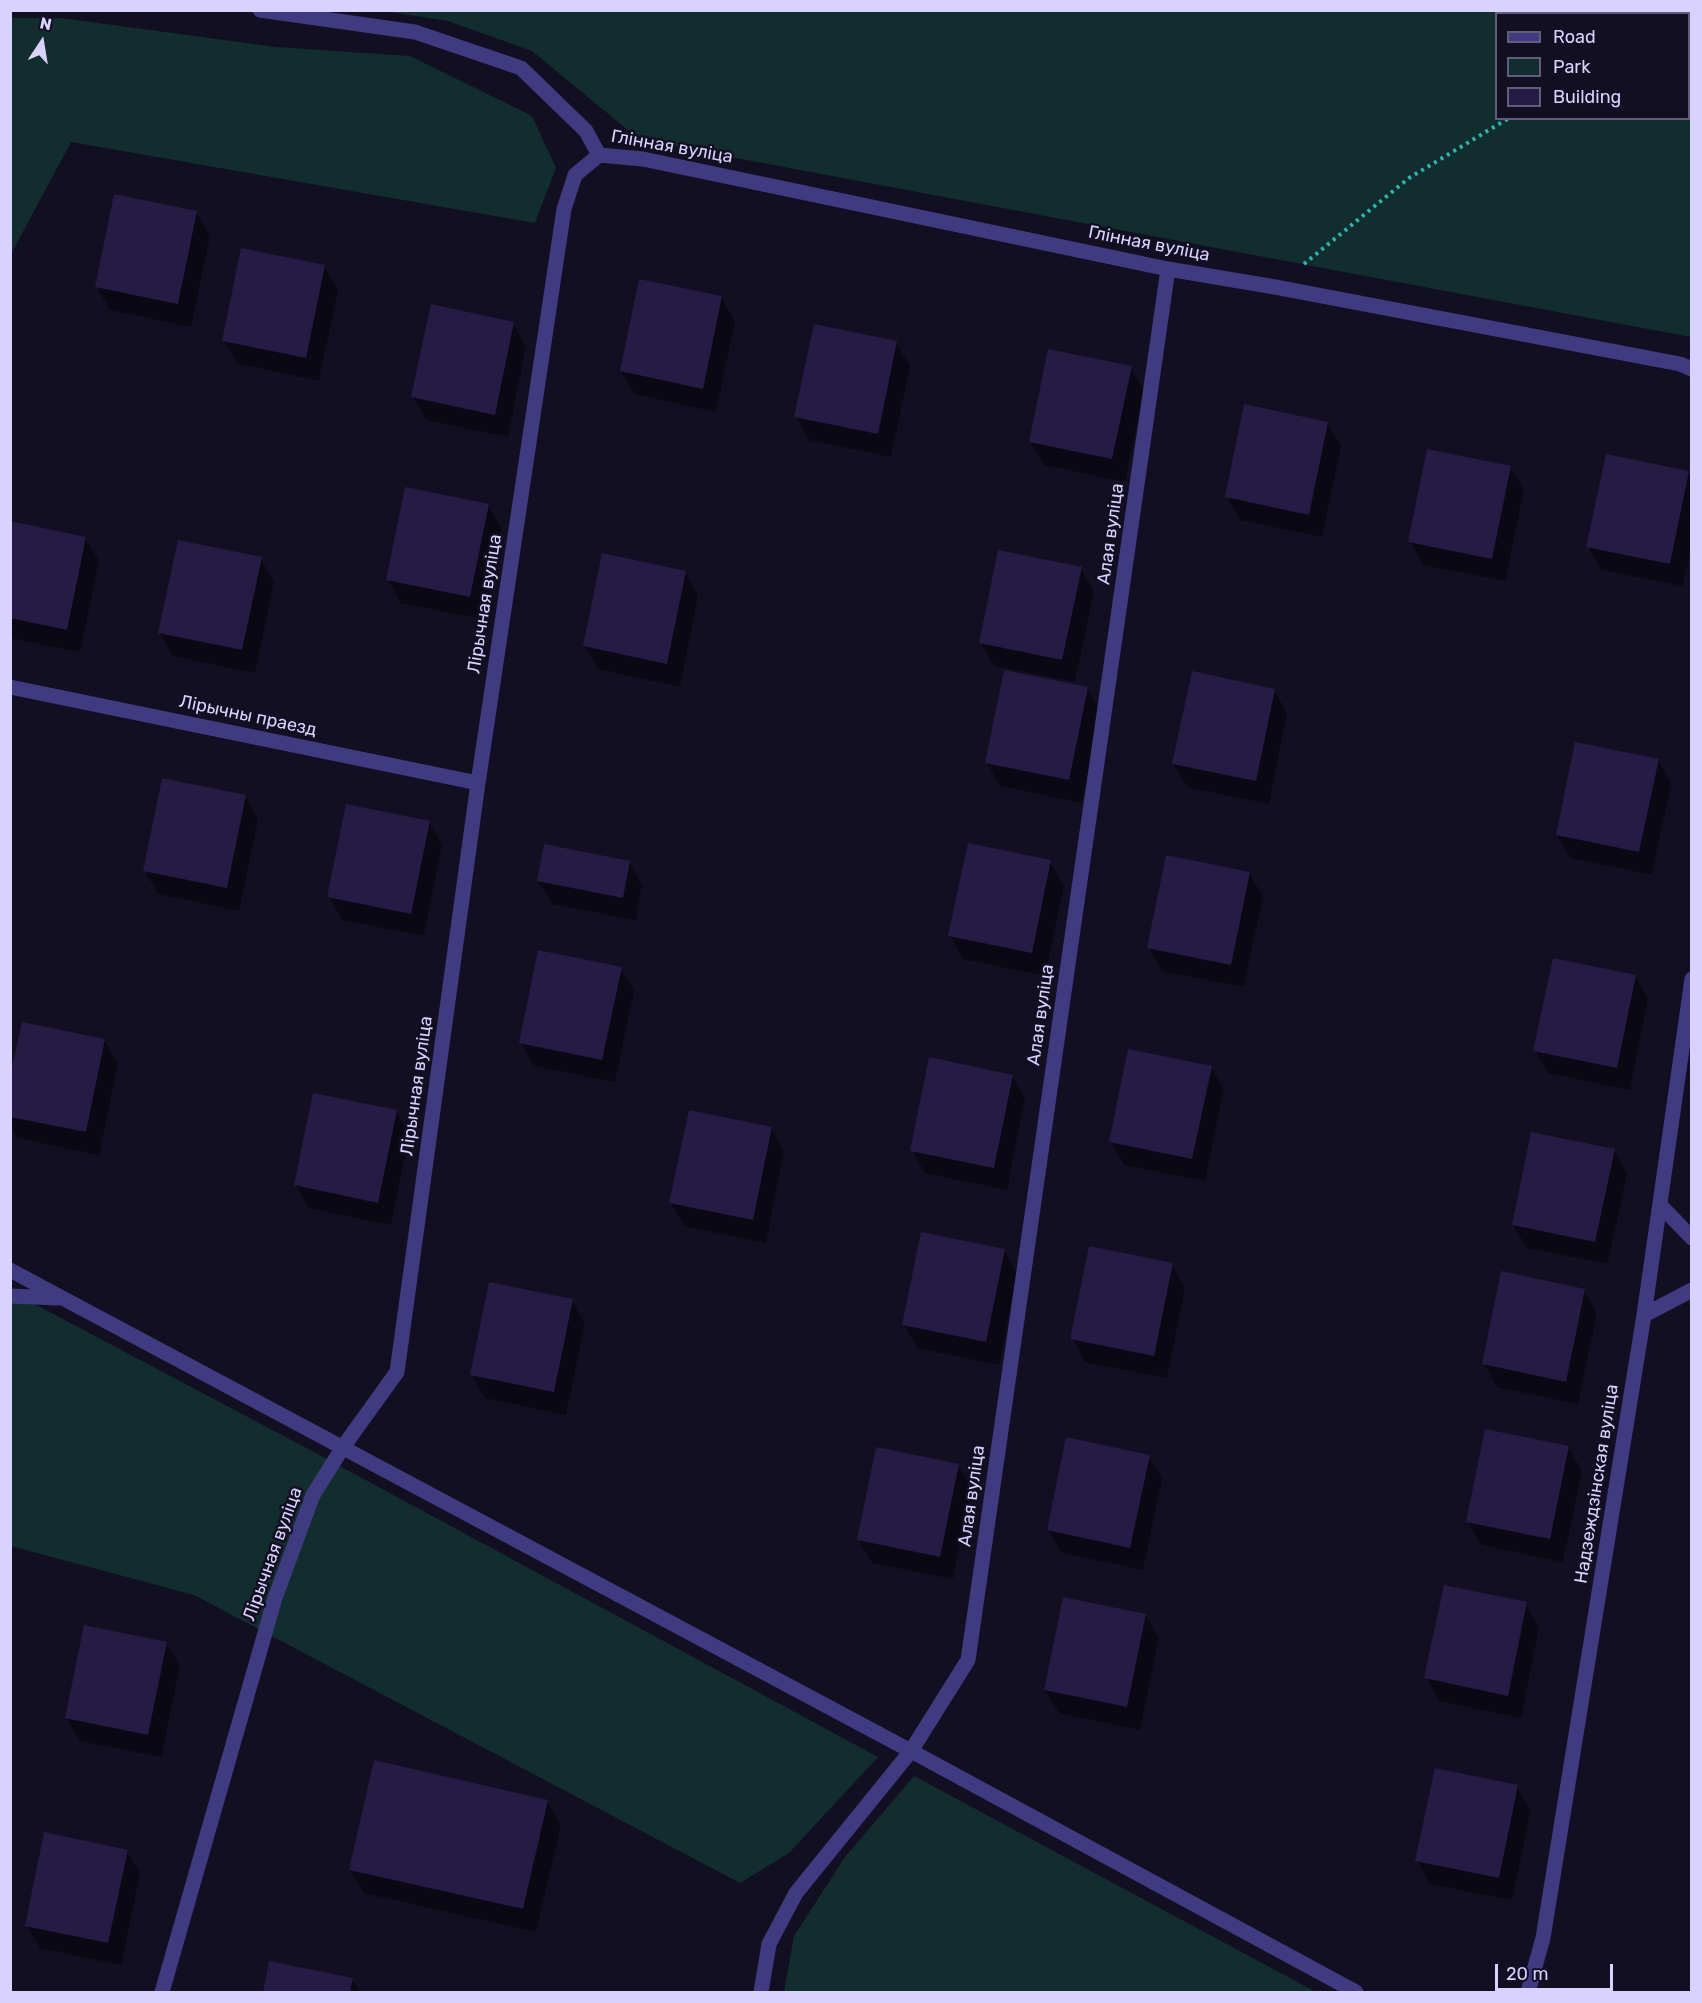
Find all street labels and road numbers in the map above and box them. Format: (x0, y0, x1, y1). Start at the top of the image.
street label: Глінная вуліца (609, 126, 735, 168)
street label: Глінная вуліца (1086, 222, 1212, 266)
street label: Алая вуліца (1093, 482, 1129, 586)
street label: Лірычная вуліца (463, 533, 507, 675)
street label: Лірычны праезд (177, 691, 319, 741)
street label: Алая вуліца (1023, 963, 1059, 1067)
street label: Лірычная вуліца (397, 1015, 437, 1157)
street label: Надзеждзінская вуліца (1571, 1383, 1623, 1585)
street label: Алая вуліца (954, 1444, 990, 1548)
street label: Лірычная вуліца (239, 1484, 307, 1624)

